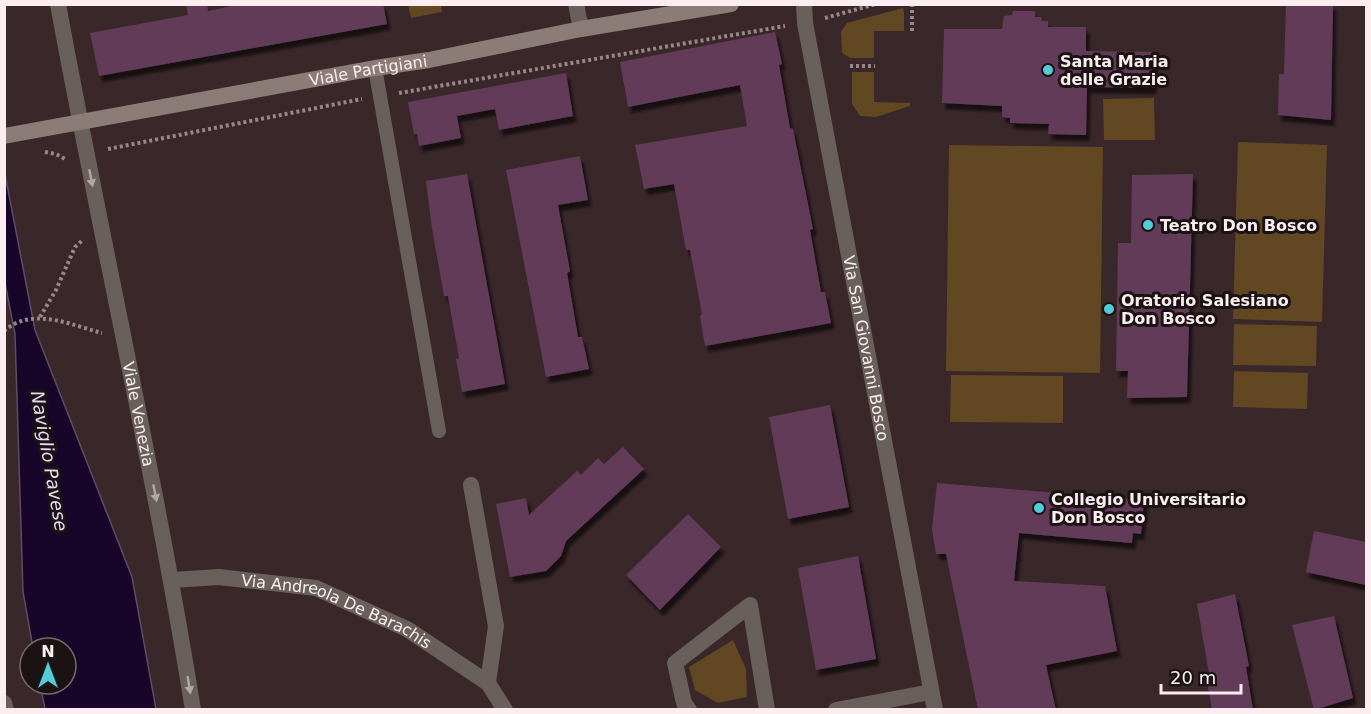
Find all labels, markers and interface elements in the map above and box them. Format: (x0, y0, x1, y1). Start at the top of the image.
street label: Viale Partigiani (308, 51, 428, 90)
place label: Santa Maria delle Grazie (1060, 52, 1169, 89)
marker: Santa Maria delle Grazie (1041, 63, 1055, 77)
one-way arrow (87, 169, 97, 188)
place label: Teatro Don Bosco (1160, 216, 1317, 235)
marker: Teatro Don Bosco (1141, 218, 1155, 232)
street label: Via San Giovanni Bosco (839, 254, 893, 443)
place label: Oratorio Salesiano Don Bosco (1121, 291, 1289, 328)
marker: Oratorio Salesiano Don Bosco (1102, 302, 1116, 316)
street label: Viale Venezia (119, 360, 158, 468)
water label: Naviglio Pavese (27, 389, 72, 533)
one-way arrow (151, 484, 160, 503)
place label: Collegio Universitario Don Bosco (1051, 490, 1246, 527)
marker: Collegio Universitario Don Bosco (1032, 501, 1046, 515)
street label: Via Andreola De Barachis (240, 571, 435, 653)
north arrow (18, 636, 78, 696)
text: N (41, 642, 55, 661)
scale bar (1161, 657, 1240, 695)
text: 20 m (1170, 667, 1216, 688)
one-way arrow (185, 676, 194, 695)

